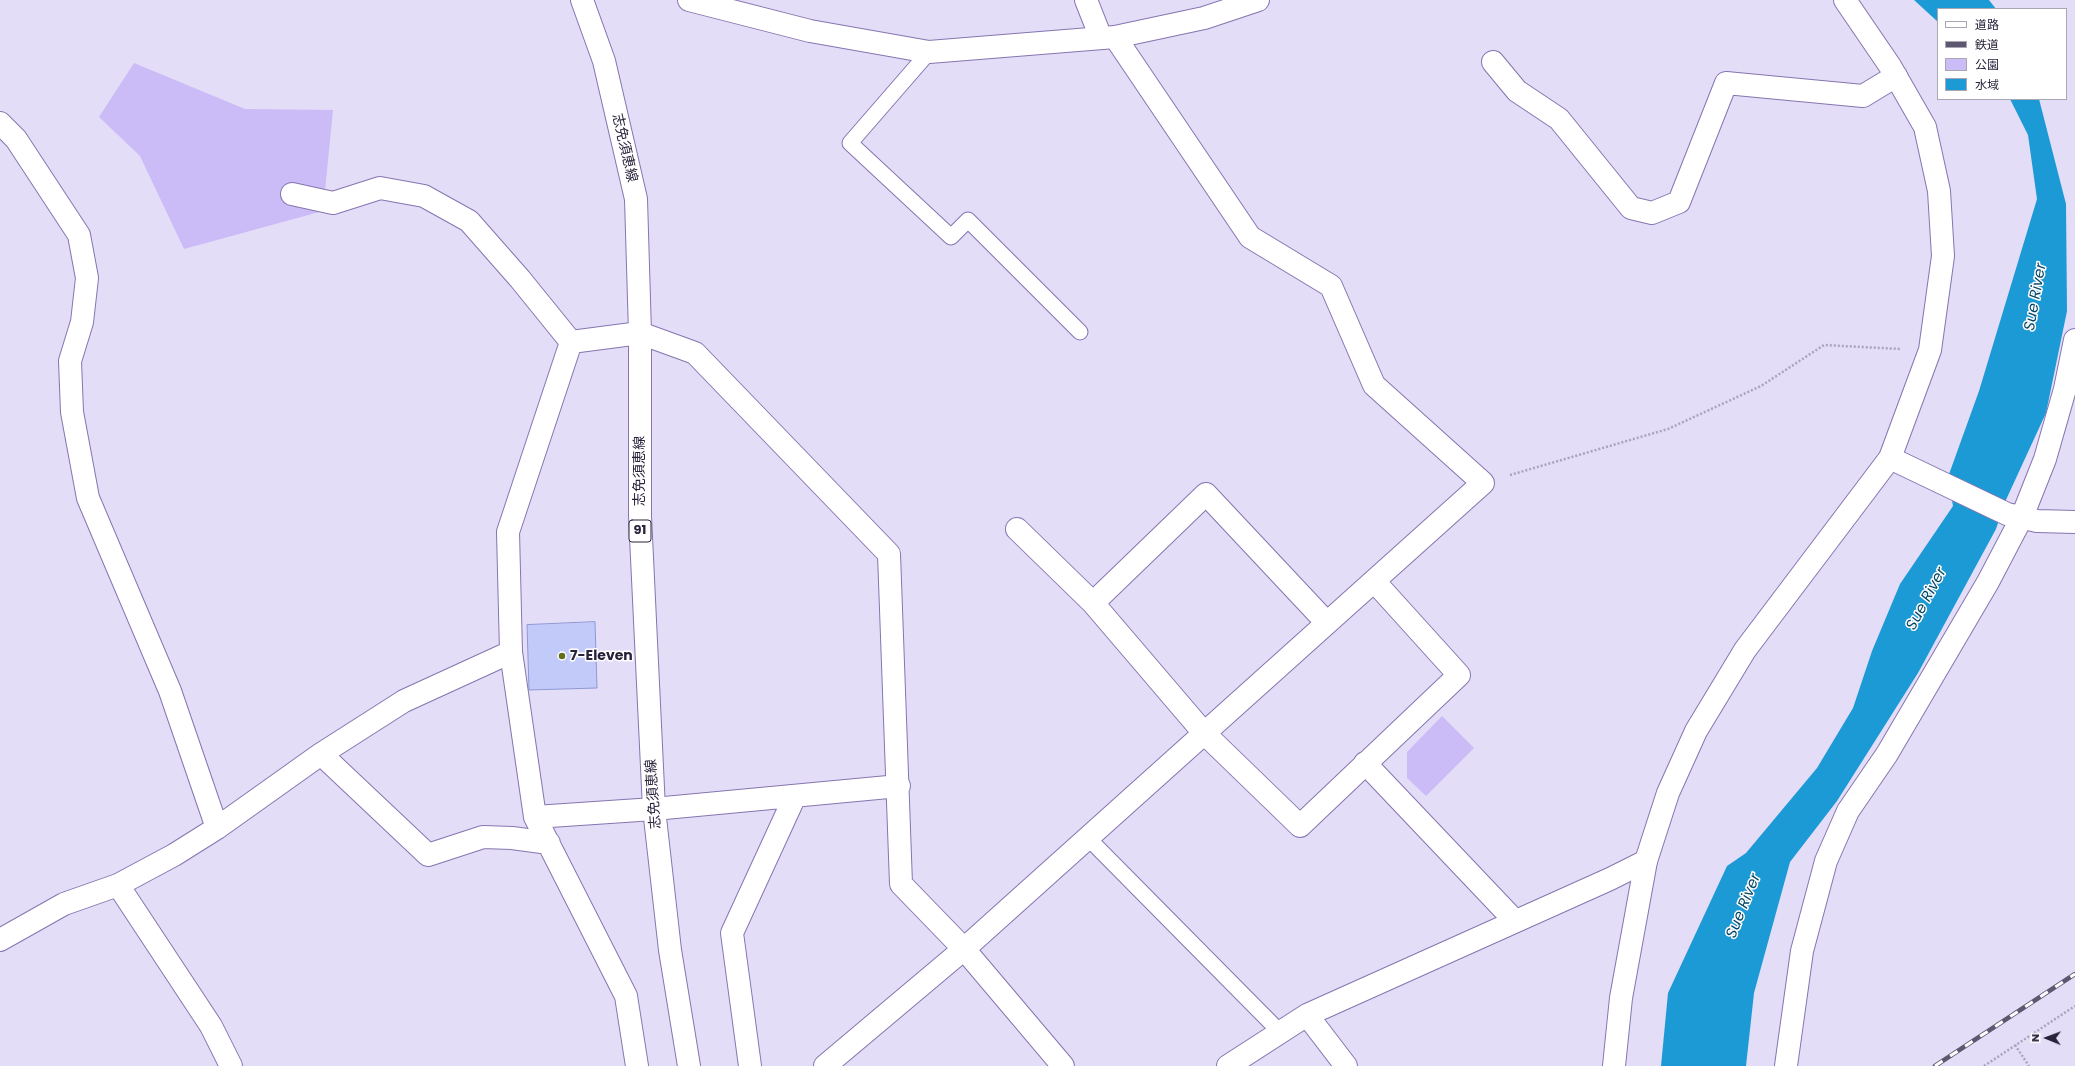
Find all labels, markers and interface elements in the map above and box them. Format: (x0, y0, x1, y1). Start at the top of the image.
legend (1937, 8, 2067, 100)
text: 道路 (1975, 16, 1999, 33)
text: 鉄道 (1975, 36, 1999, 53)
text: 公園 (1975, 56, 1999, 73)
text: 水域 (1975, 76, 1999, 93)
street label: 志免須恵線 (608, 112, 640, 184)
water label: Sue River (2021, 262, 2051, 332)
street label: 志免須恵線 (632, 436, 648, 506)
road number: 91 (629, 520, 651, 542)
water label: Sue River (1903, 565, 1951, 633)
place label: 7-Eleven (570, 648, 633, 664)
marker: 7-Eleven (557, 651, 567, 661)
street label: 志免須恵線 (643, 758, 665, 830)
water label: Sue River (1723, 871, 1765, 941)
north arrow (2027, 1018, 2067, 1058)
text: N (2027, 1034, 2043, 1042)

